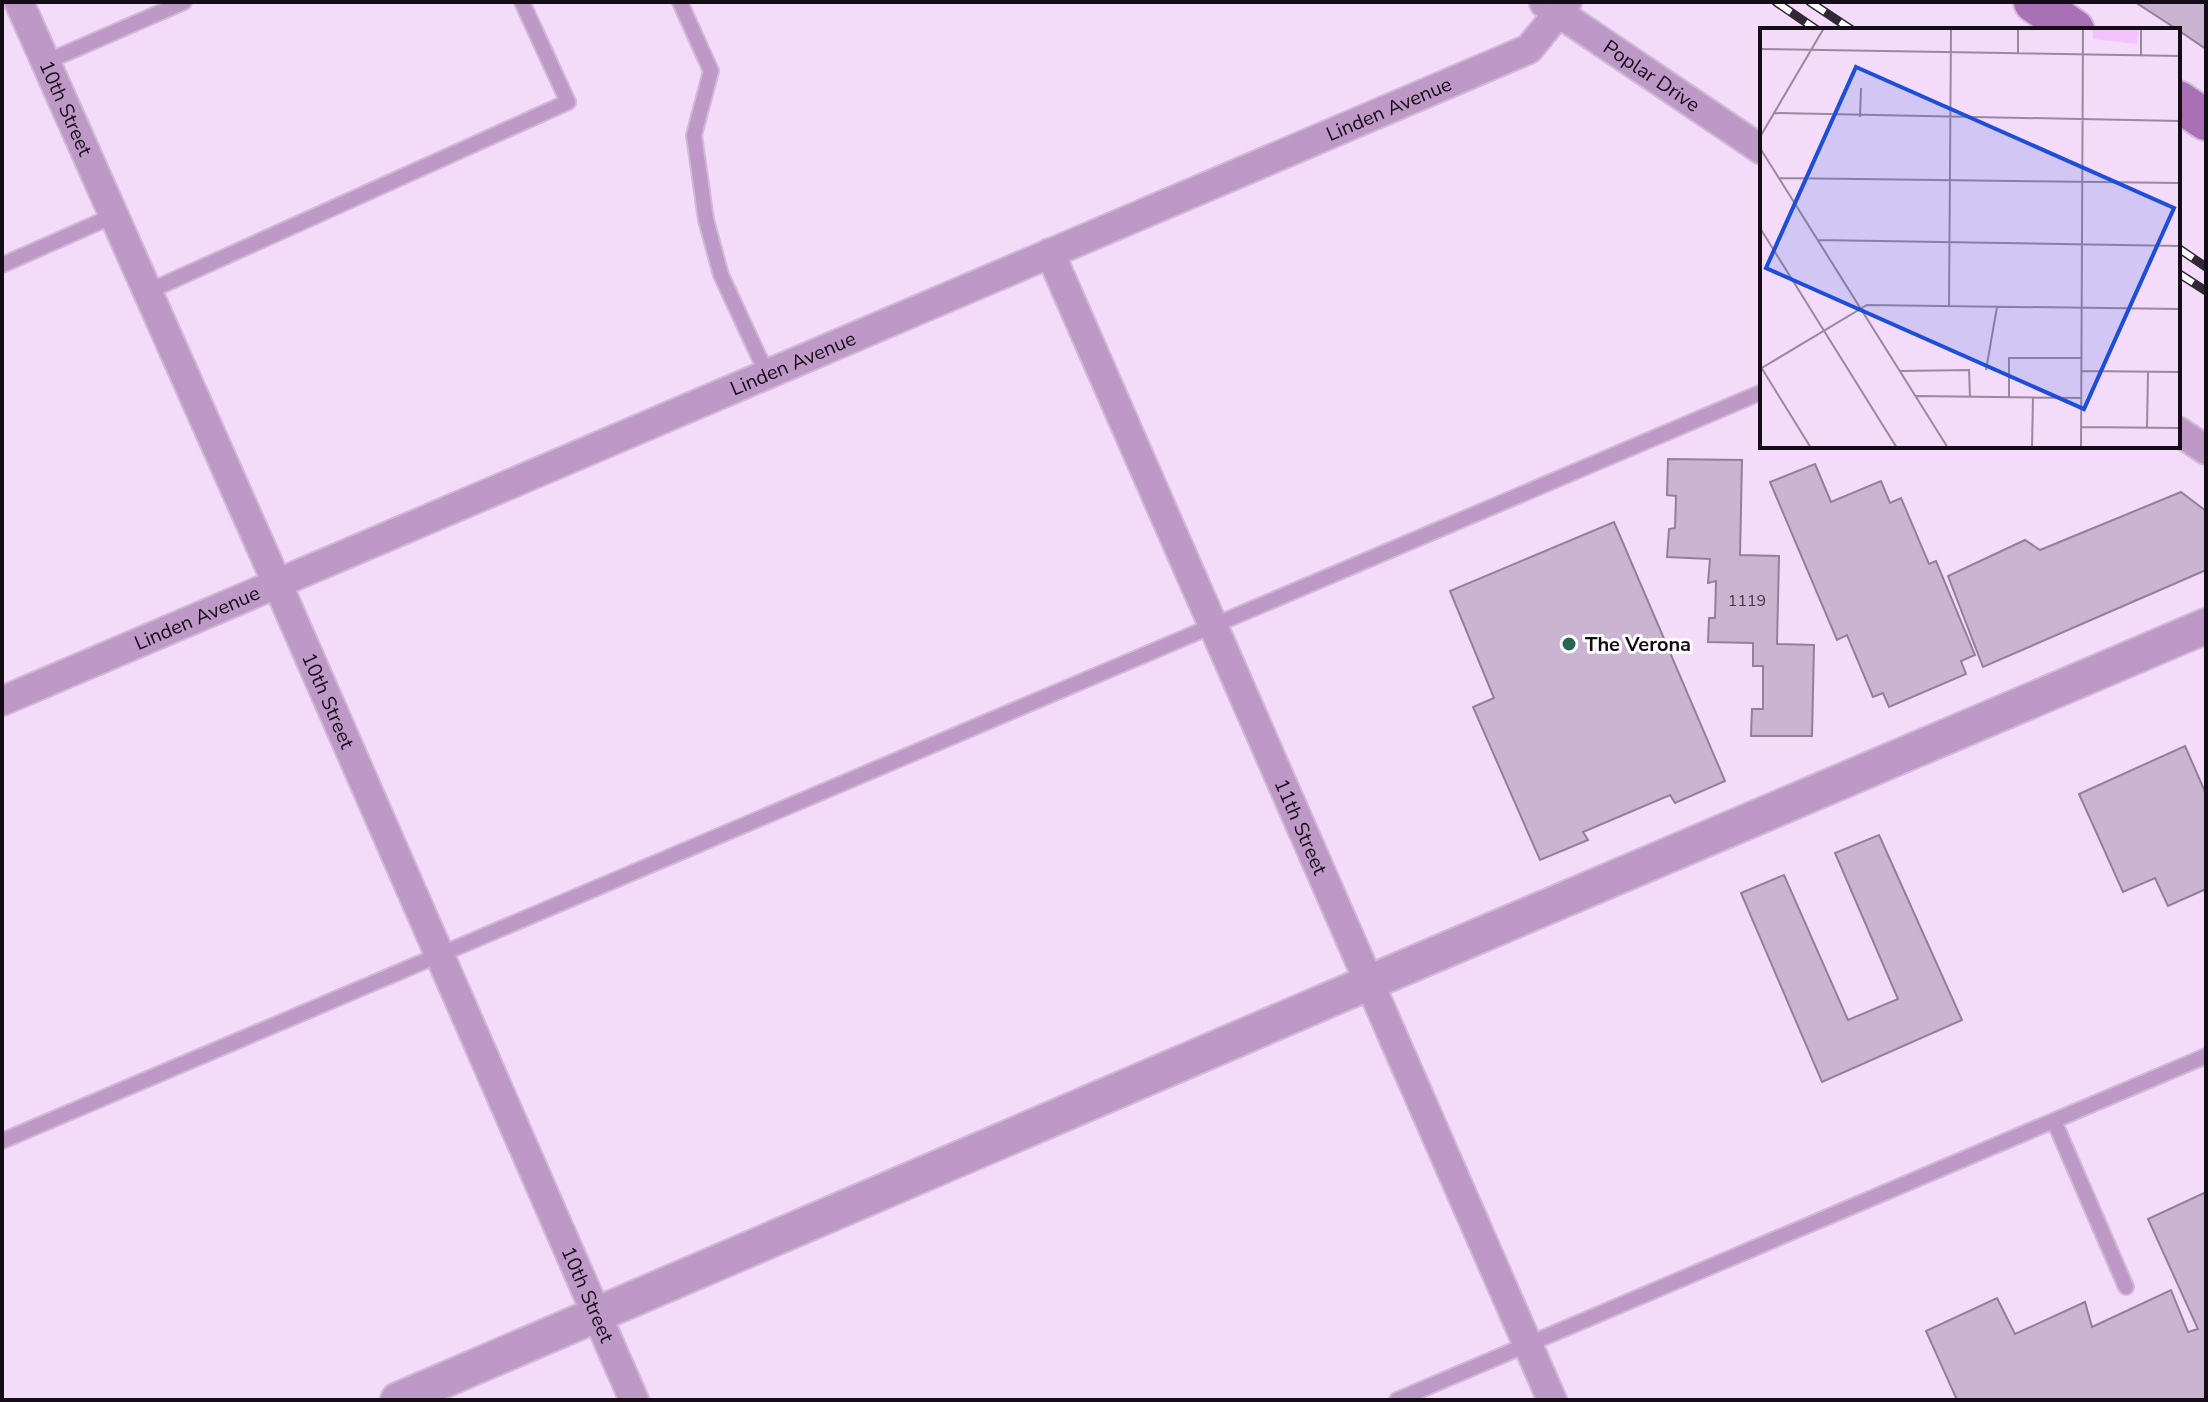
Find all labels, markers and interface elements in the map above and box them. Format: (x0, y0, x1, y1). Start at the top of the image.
inset map (1760, 28, 2180, 448)
street label: Poplar Drive (1598, 34, 1705, 118)
street label: 10th Street (33, 56, 99, 161)
street label: Linden Avenue (1322, 71, 1456, 148)
street label: Linden Avenue (726, 325, 860, 402)
street label: Linden Avenue (130, 580, 264, 657)
house number: 1119 (1728, 590, 1766, 612)
place label: The Verona (1585, 631, 1691, 658)
marker: The Verona (1560, 635, 1578, 653)
street label: 10th Street (295, 649, 361, 754)
street label: 11th Street (1268, 774, 1334, 880)
street label: 10th Street (555, 1242, 621, 1348)

